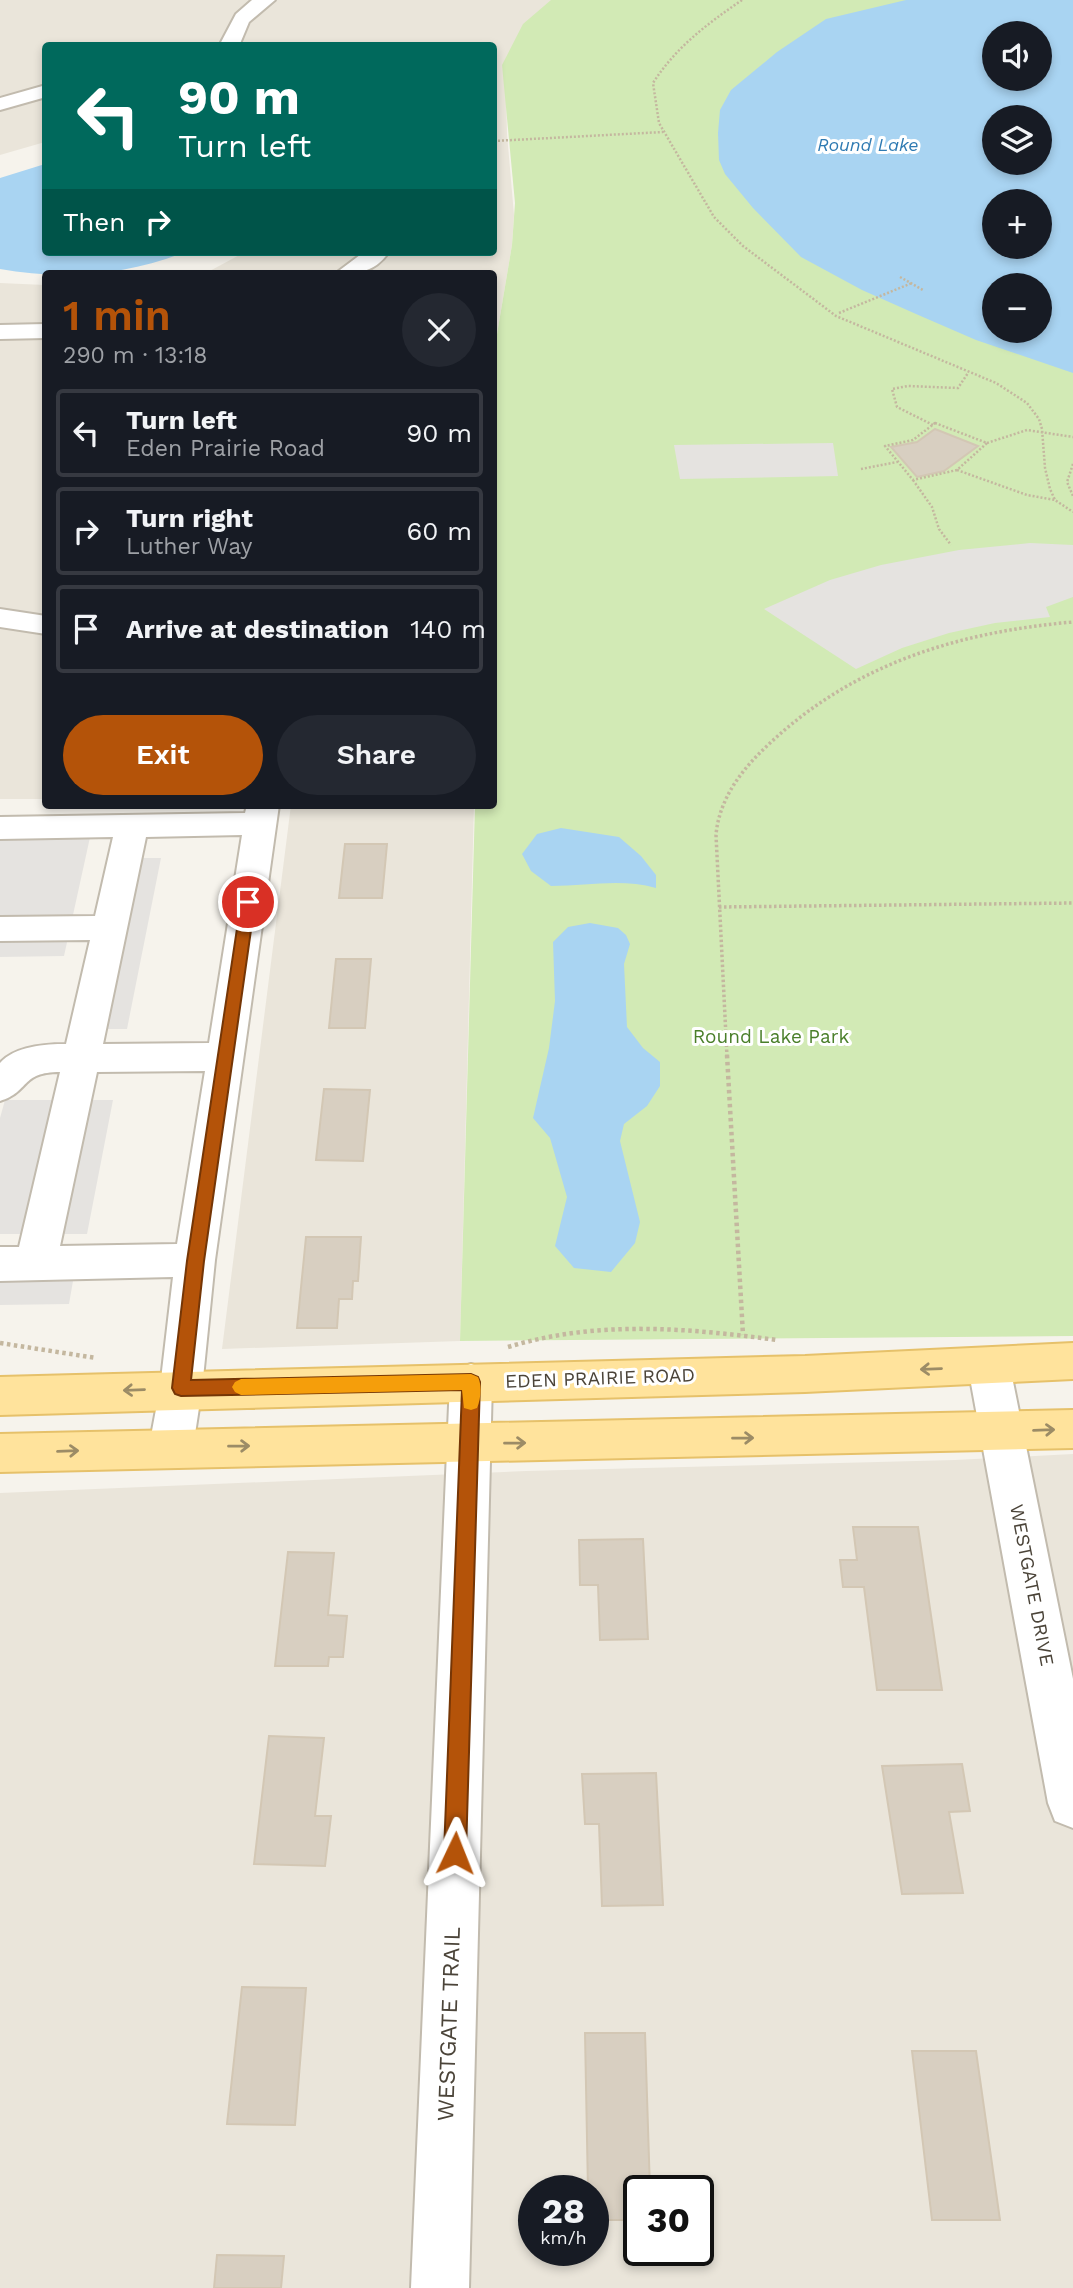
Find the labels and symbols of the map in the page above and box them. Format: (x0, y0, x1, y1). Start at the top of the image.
water label: Round Lake (817, 134, 919, 155)
pin (218, 872, 278, 932)
park label: Round Lake Park (693, 1025, 849, 1048)
one-way arrow (920, 1362, 943, 1375)
street label: EDEN PRAIRIE ROAD (505, 1363, 695, 1393)
one-way arrow (123, 1384, 146, 1397)
one-way arrow (1032, 1423, 1055, 1436)
one-way arrow (731, 1431, 754, 1445)
one-way arrow (504, 1436, 527, 1450)
one-way arrow (227, 1439, 250, 1453)
one-way arrow (56, 1444, 79, 1457)
street label: WESTGATE DRIVE (1005, 1502, 1059, 1668)
position arrow (418, 1816, 492, 1890)
street label: WESTGATE TRAIL (432, 1926, 466, 2122)
speed limit sign: 30 (623, 2175, 714, 2266)

